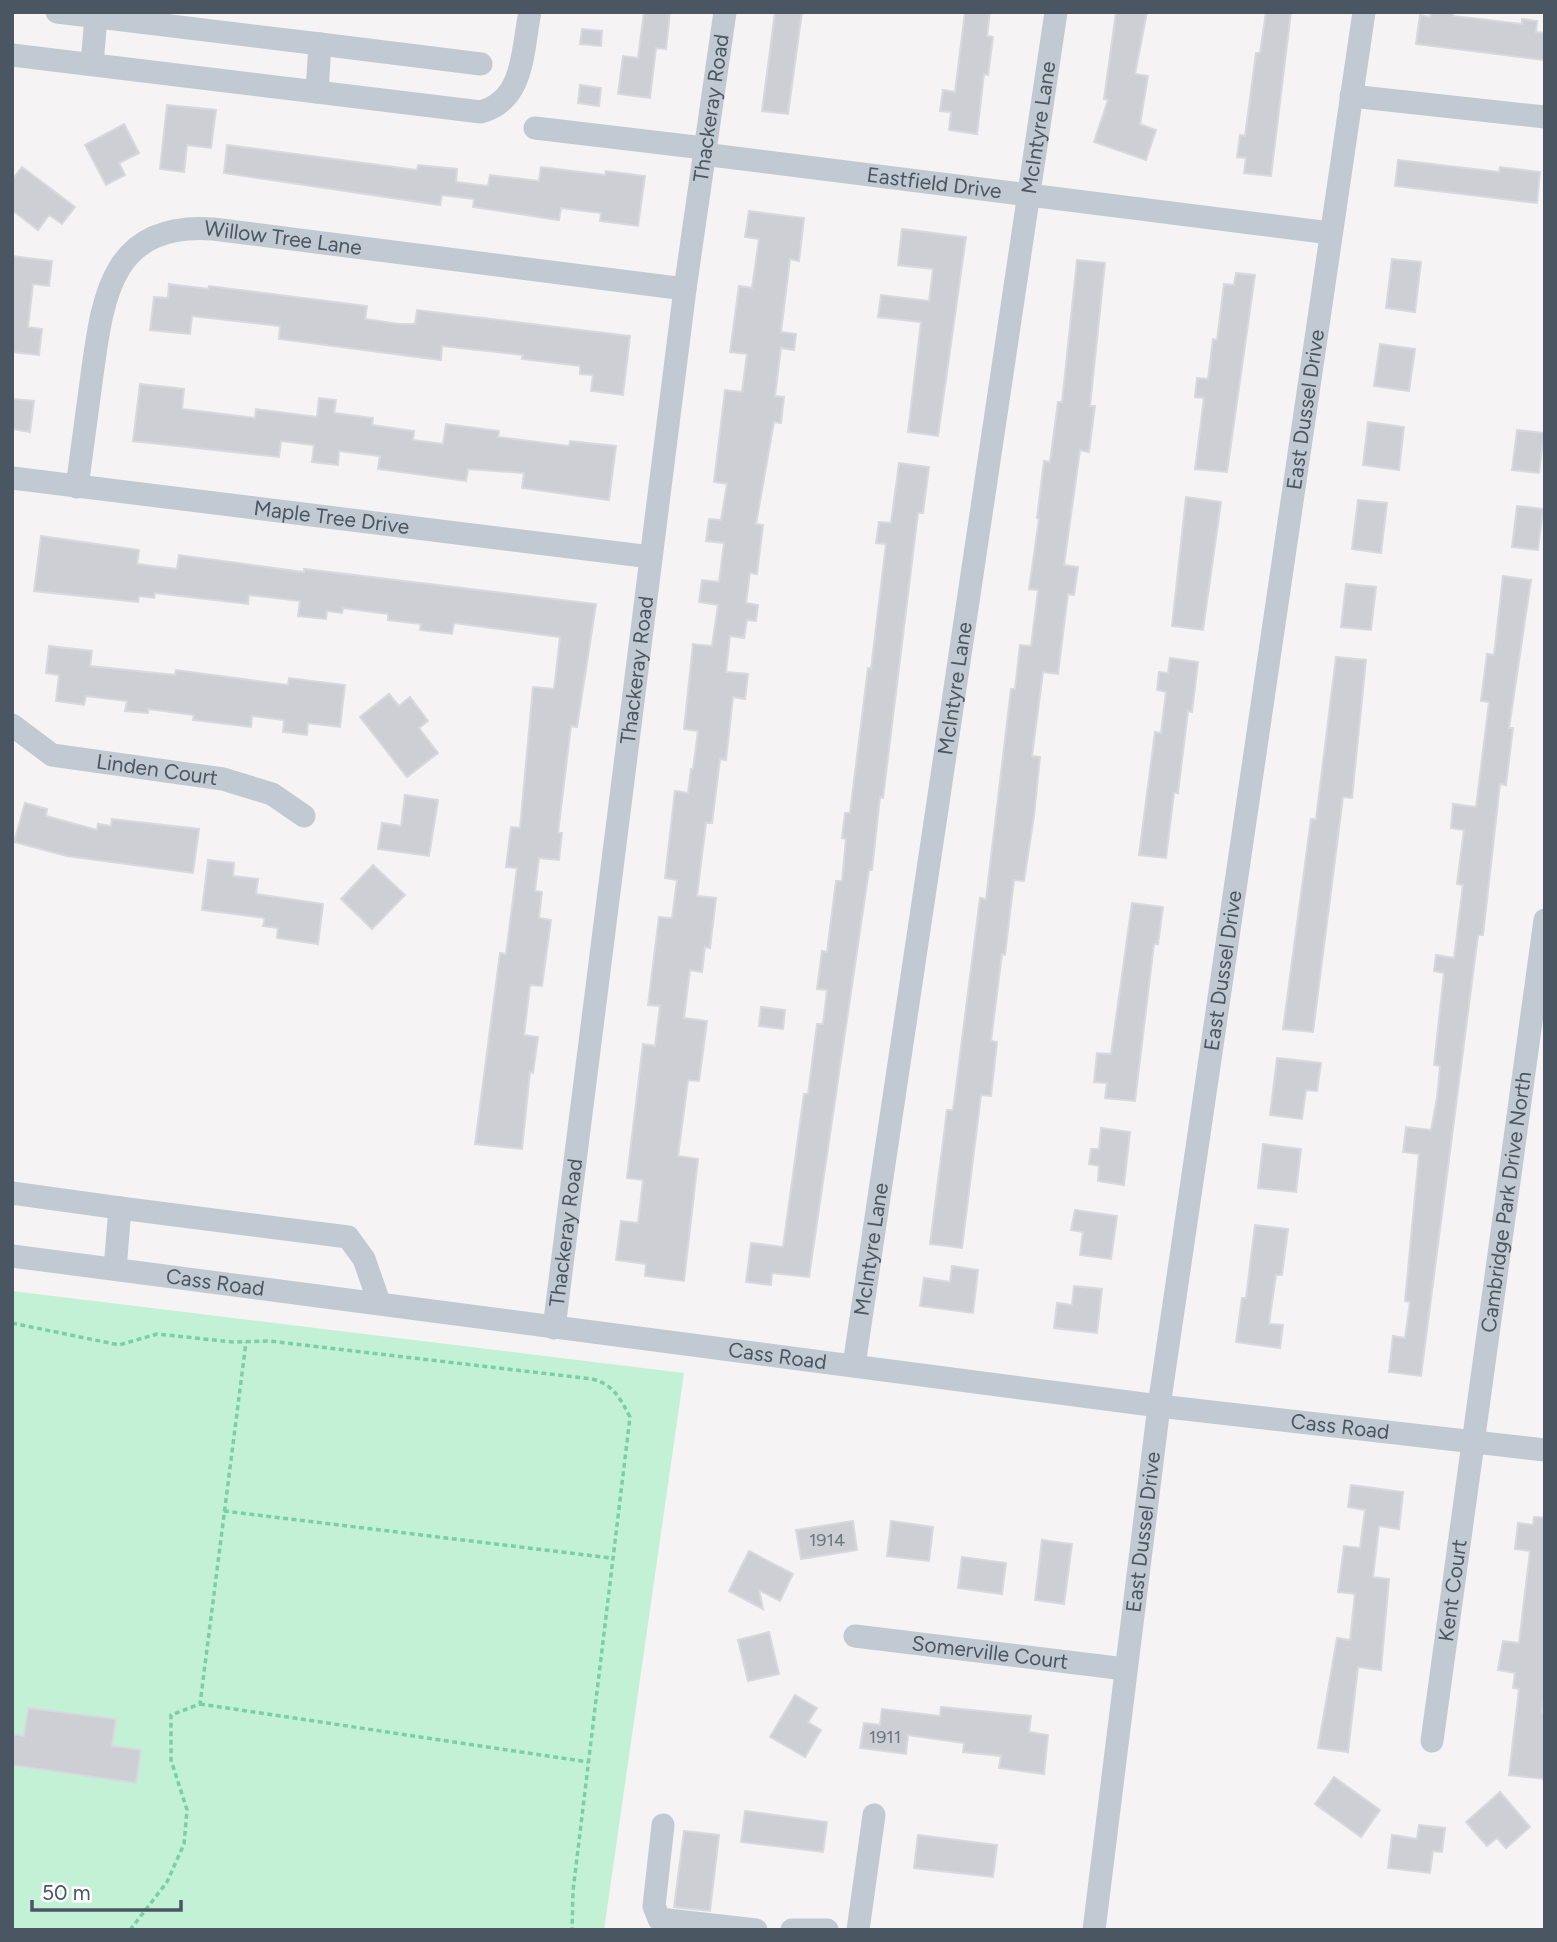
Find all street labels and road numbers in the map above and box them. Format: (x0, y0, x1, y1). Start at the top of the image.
street label: Thackeray Road (688, 32, 734, 184)
street label: McIntyre Lane (1016, 59, 1060, 196)
street label: Eastfield Drive (865, 162, 1003, 204)
street label: Willow Tree Lane (203, 215, 363, 260)
street label: East Dussel Drive (1281, 328, 1329, 491)
street label: Maple Tree Drive (252, 495, 411, 539)
street label: Thackeray Road (615, 595, 658, 746)
street label: McIntyre Lane (932, 620, 977, 757)
street label: Linden Court (95, 748, 219, 790)
street label: East Dussel Drive (1198, 889, 1247, 1052)
street label: Cambridge Park Drive North (1475, 1070, 1536, 1334)
street label: Thackeray Road (544, 1157, 587, 1308)
street label: McIntyre Lane (849, 1181, 893, 1317)
street label: Cass Road (165, 1263, 266, 1301)
street label: Cass Road (727, 1337, 828, 1374)
street label: Cass Road (1290, 1408, 1391, 1444)
street label: East Dussel Drive (1121, 1450, 1165, 1614)
street label: Kent Court (1433, 1538, 1472, 1643)
street label: Somerville Court (910, 1630, 1070, 1674)

